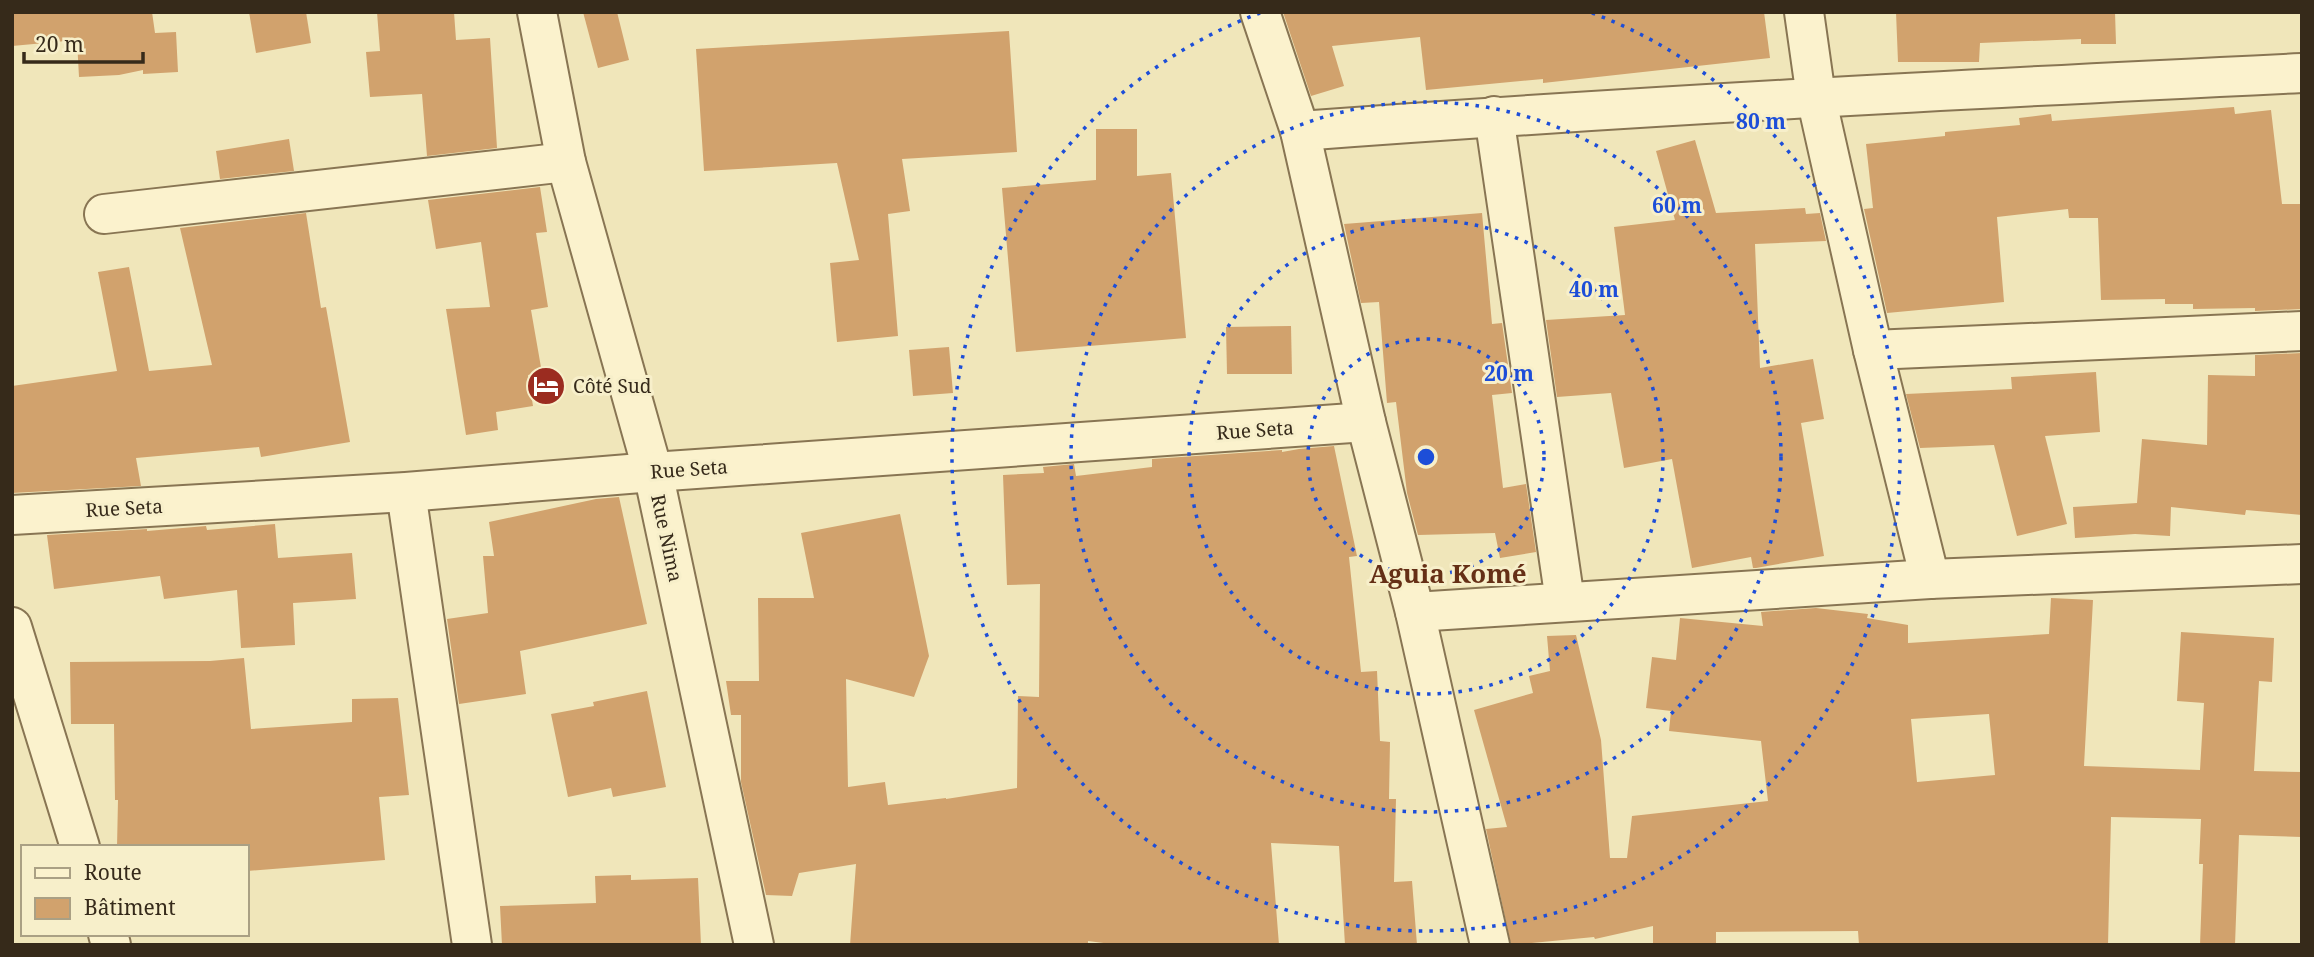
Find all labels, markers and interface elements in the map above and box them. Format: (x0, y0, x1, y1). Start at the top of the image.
scale bar (24, 21, 144, 65)
text: 20 m (35, 30, 84, 58)
text: 80 m (1736, 107, 1786, 135)
text: 60 m (1652, 191, 1702, 219)
text: 40 m (1569, 275, 1619, 303)
text: 20 m (1484, 359, 1534, 387)
hotel icon: Côté Sud (525, 365, 567, 407)
place label: Côté Sud (573, 373, 652, 399)
street label: Rue Seta (1215, 414, 1295, 446)
centre of rings (1414, 445, 1438, 469)
street label: Rue Seta (649, 453, 729, 485)
street label: Rue Nima (645, 492, 689, 584)
street label: Rue Seta (85, 493, 163, 523)
district label: Aguia Komé (1369, 555, 1527, 591)
legend (21, 845, 248, 936)
text: Route (84, 858, 142, 886)
text: Bâtiment (84, 893, 176, 921)

